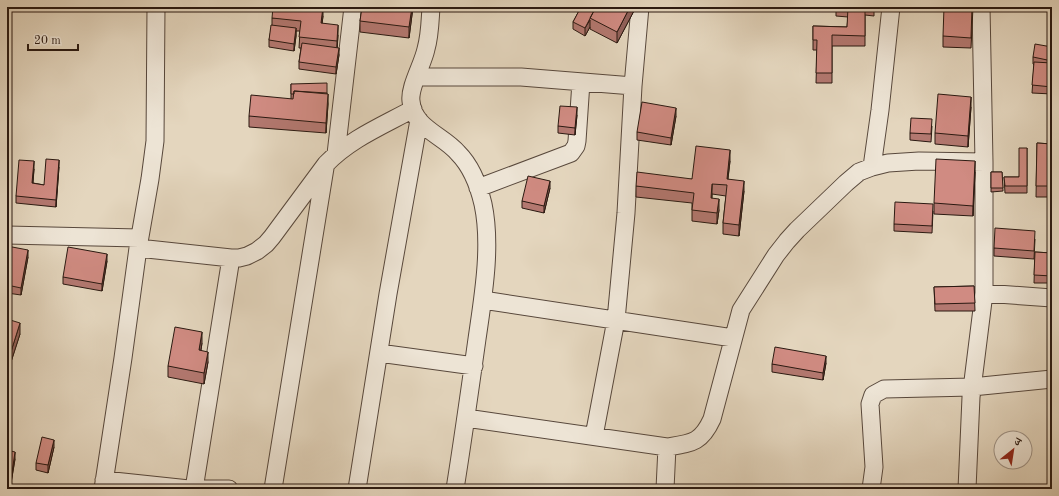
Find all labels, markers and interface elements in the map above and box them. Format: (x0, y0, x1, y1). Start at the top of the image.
scale bar (28, 26, 78, 52)
text: 20 m (34, 35, 61, 47)
north arrow (993, 430, 1033, 470)
text: उ (1011, 436, 1024, 449)

